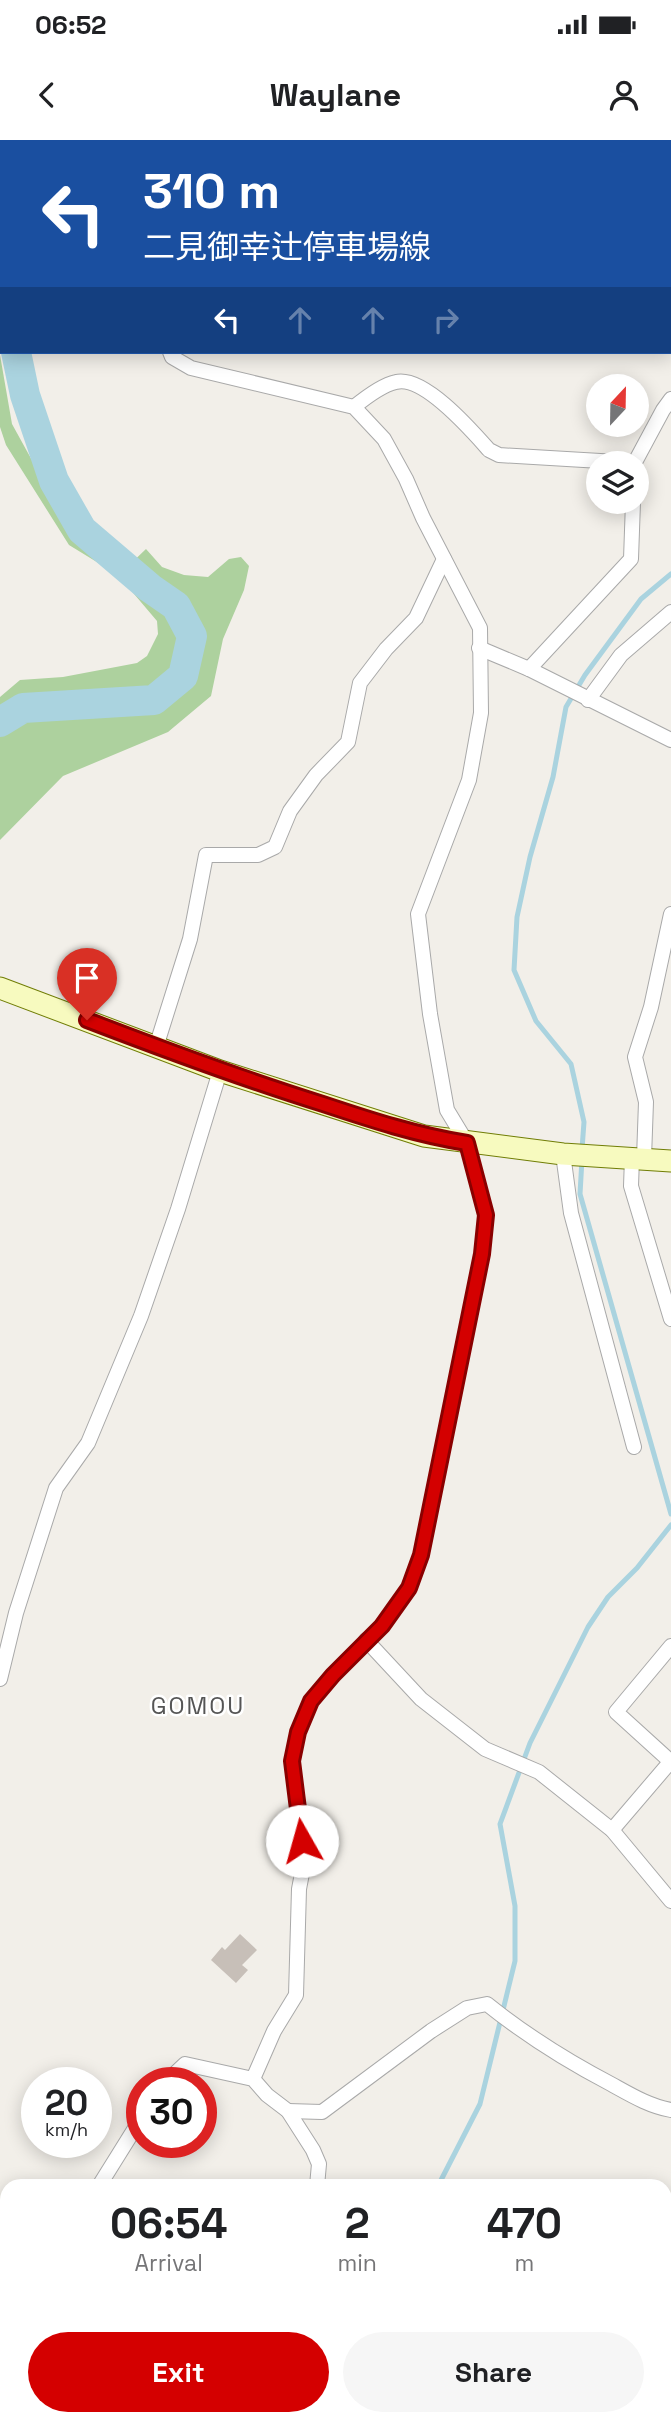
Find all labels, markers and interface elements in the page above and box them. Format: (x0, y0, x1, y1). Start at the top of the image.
text: 06:52 (35, 8, 107, 42)
text: Waylane (270, 75, 401, 115)
icon: back (28, 76, 66, 114)
icon: person (605, 76, 643, 114)
text: 310 m (143, 160, 280, 222)
icon: left (28, 168, 119, 259)
text: 二見御幸辻停車場線 (143, 227, 431, 267)
icon: left (208, 301, 246, 339)
icon: ahead (281, 301, 319, 339)
icon: ahead (354, 301, 392, 339)
icon: right (427, 301, 465, 339)
north arrow (586, 374, 649, 438)
map controls (586, 374, 649, 514)
button: layers (586, 451, 649, 514)
pin (57, 948, 117, 1020)
icon: arrive (68, 959, 106, 997)
district label: GOMOU (151, 1690, 245, 1721)
position arrow (265, 1804, 339, 1878)
speed limit sign: 30 (126, 2067, 217, 2158)
text: 20 (45, 2081, 88, 2125)
text: km/h (45, 2118, 88, 2141)
text: 06:54 (110, 2197, 228, 2250)
text: 2 (345, 2197, 370, 2250)
text: 470 (487, 2197, 562, 2250)
text: Arrival (135, 2248, 203, 2278)
text: min (337, 2248, 377, 2278)
text: m (515, 2248, 534, 2278)
button: Exit (28, 2332, 329, 2412)
button: Share (343, 2332, 644, 2412)

